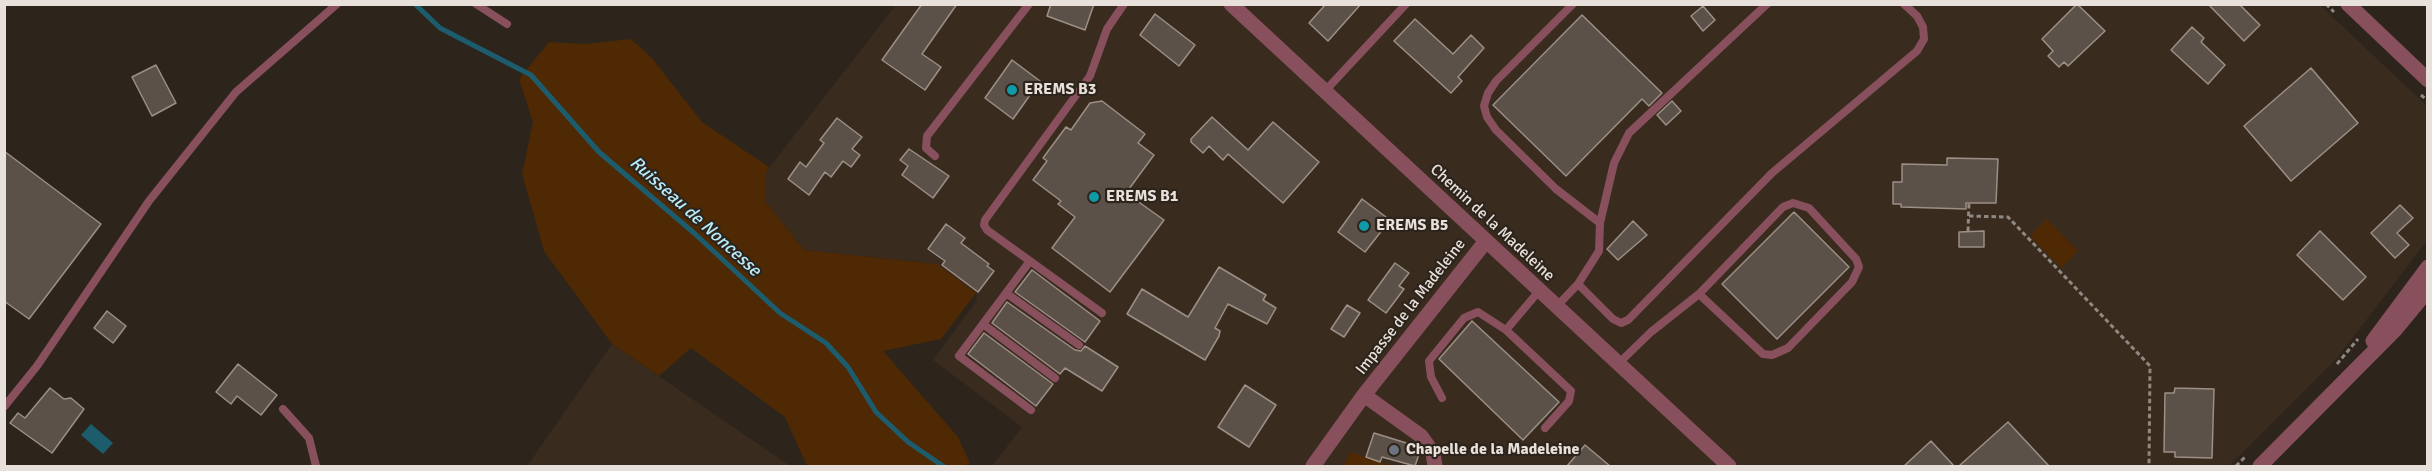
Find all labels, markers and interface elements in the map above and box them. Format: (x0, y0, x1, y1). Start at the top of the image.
place label: EREMS B3 (1024, 80, 1096, 100)
marker: EREMS B3 (1005, 83, 1019, 97)
water label: Ruisseau de Noncesse (625, 152, 765, 282)
street label: Chemin de la Madeleine (1426, 160, 1558, 286)
place label: EREMS B1 (1106, 187, 1178, 207)
marker: EREMS B1 (1087, 190, 1101, 204)
place label: EREMS B5 (1376, 216, 1448, 236)
marker: EREMS B5 (1357, 219, 1371, 233)
street label: Impasse de la Madeleine (1352, 235, 1470, 379)
place label: Chapelle de la Madeleine (1406, 440, 1580, 460)
marker: Chapelle de la Madeleine (1387, 443, 1401, 457)

